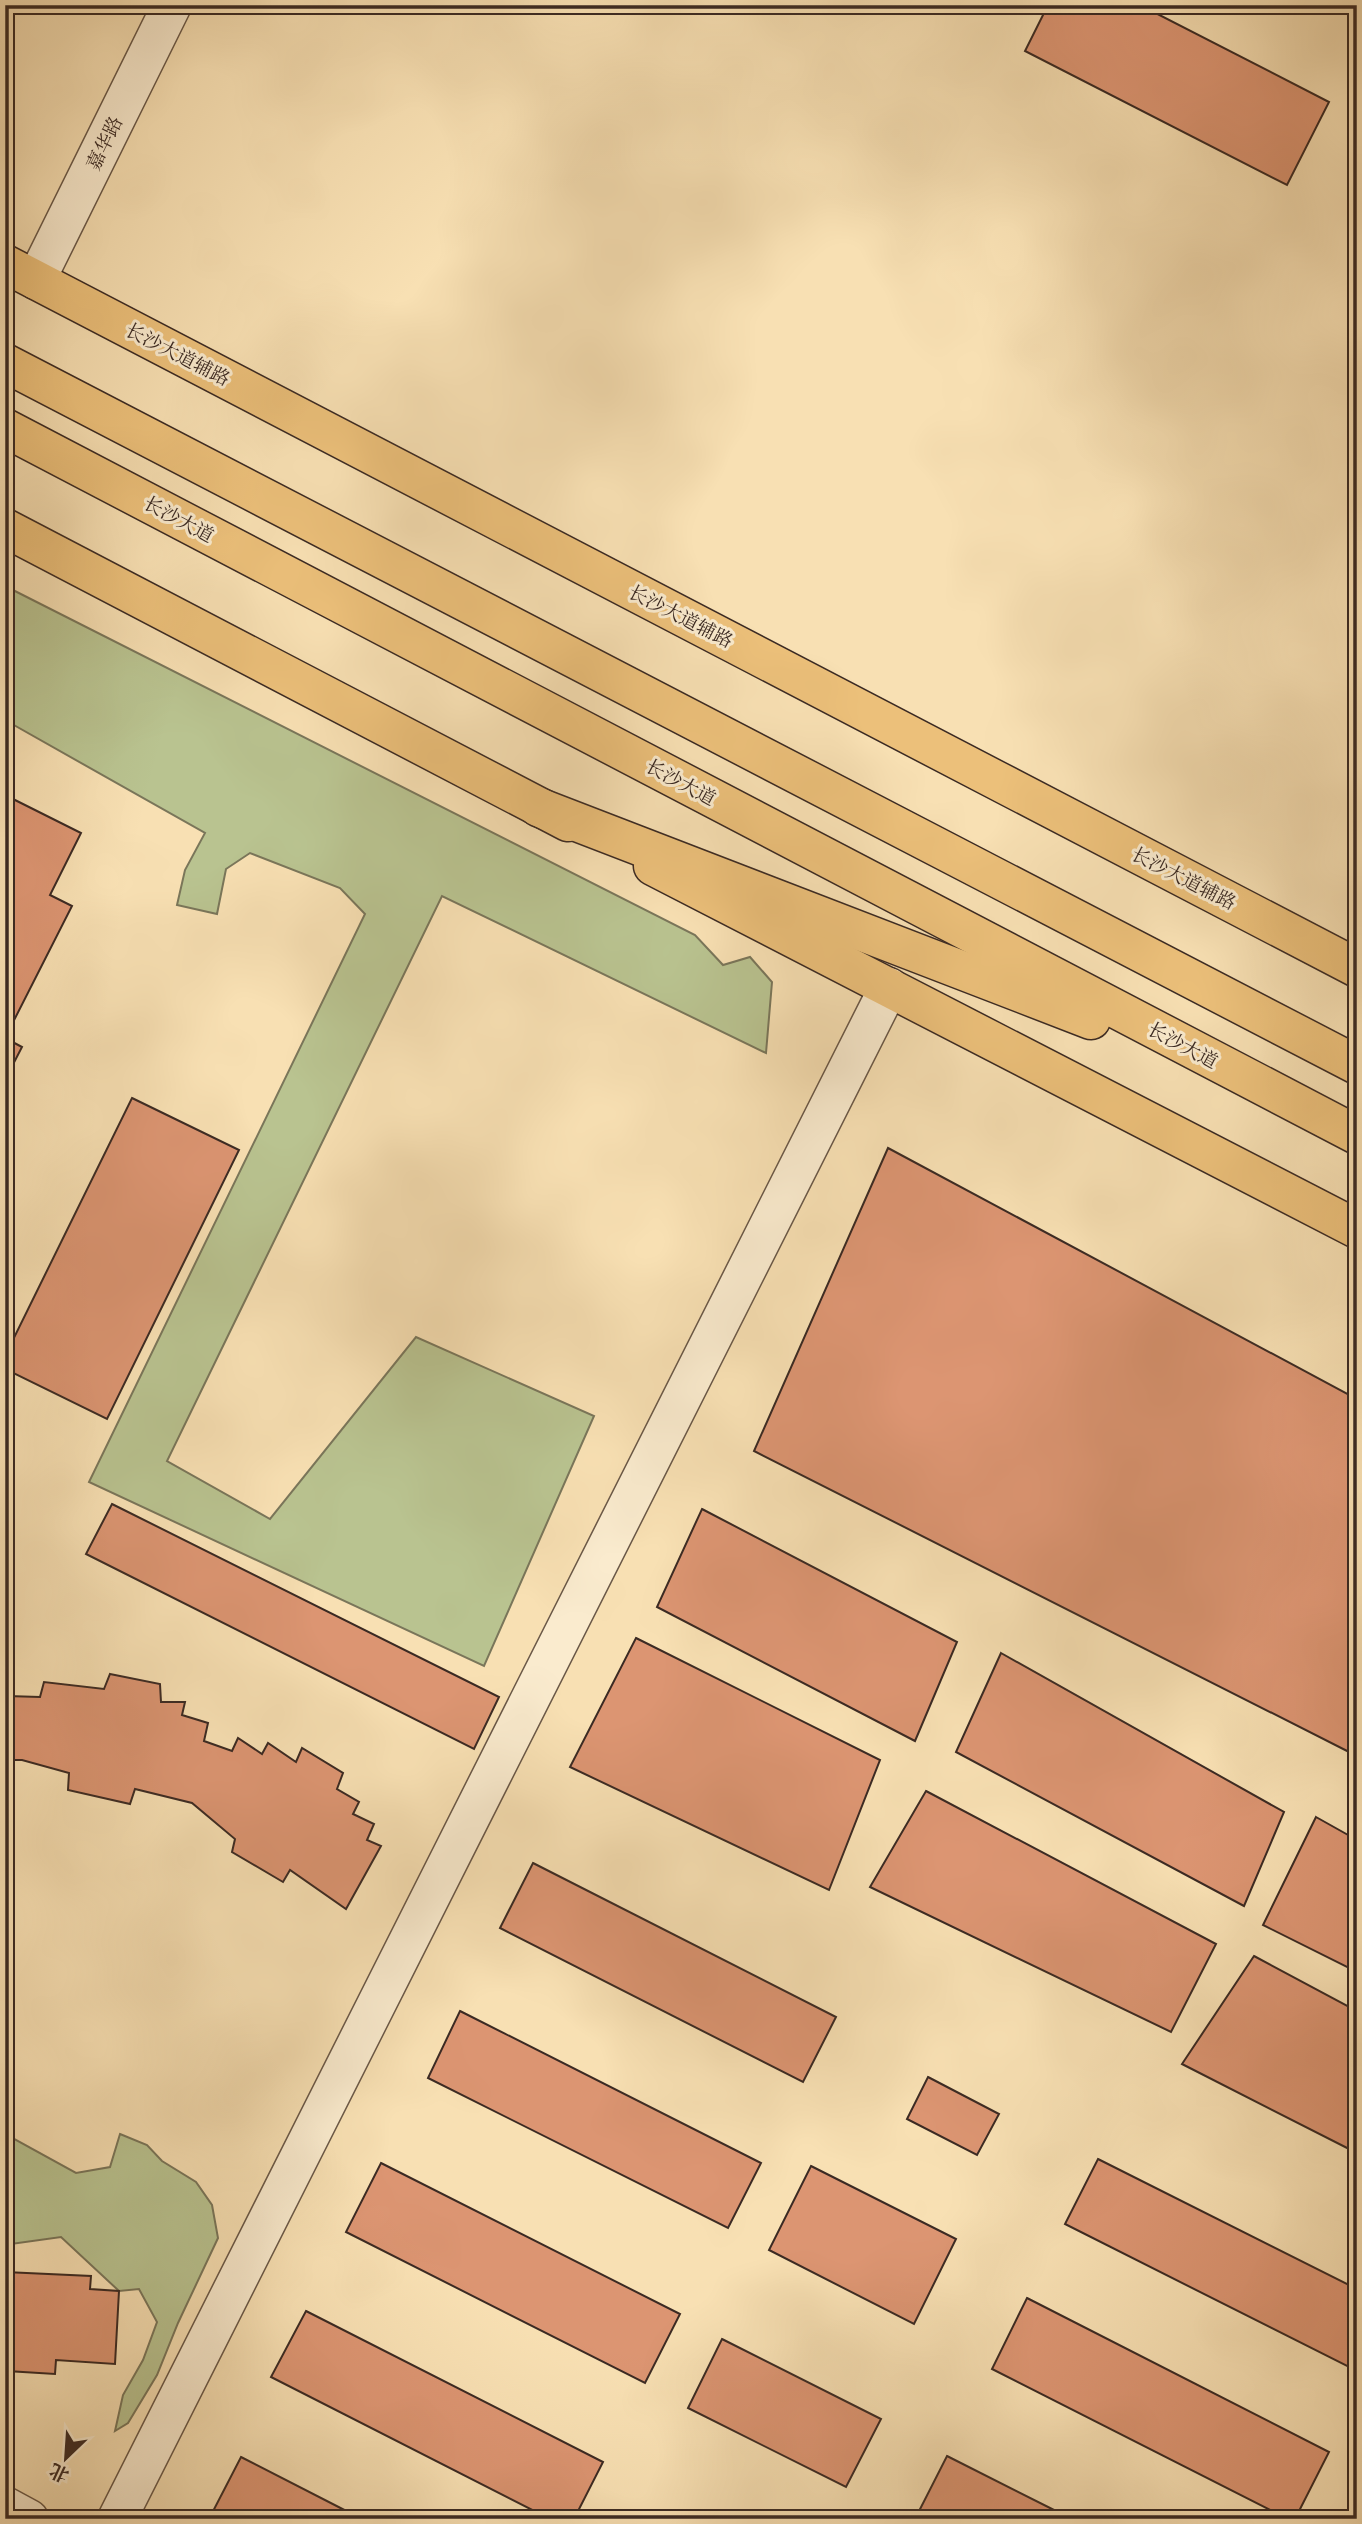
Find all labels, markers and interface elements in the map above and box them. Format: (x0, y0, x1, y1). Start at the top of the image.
street label: 嘉华路 (82, 113, 127, 174)
street label: 长沙大道辅路 (122, 318, 234, 391)
street label: 长沙大道 (140, 491, 218, 547)
street label: 长沙大道辅路 (625, 580, 737, 653)
street label: 长沙大道 (642, 754, 720, 810)
street label: 长沙大道辅路 (1128, 842, 1240, 915)
street label: 长沙大道 (1144, 1017, 1222, 1073)
north arrow (32, 2422, 102, 2492)
text: 北 (46, 2459, 73, 2487)

